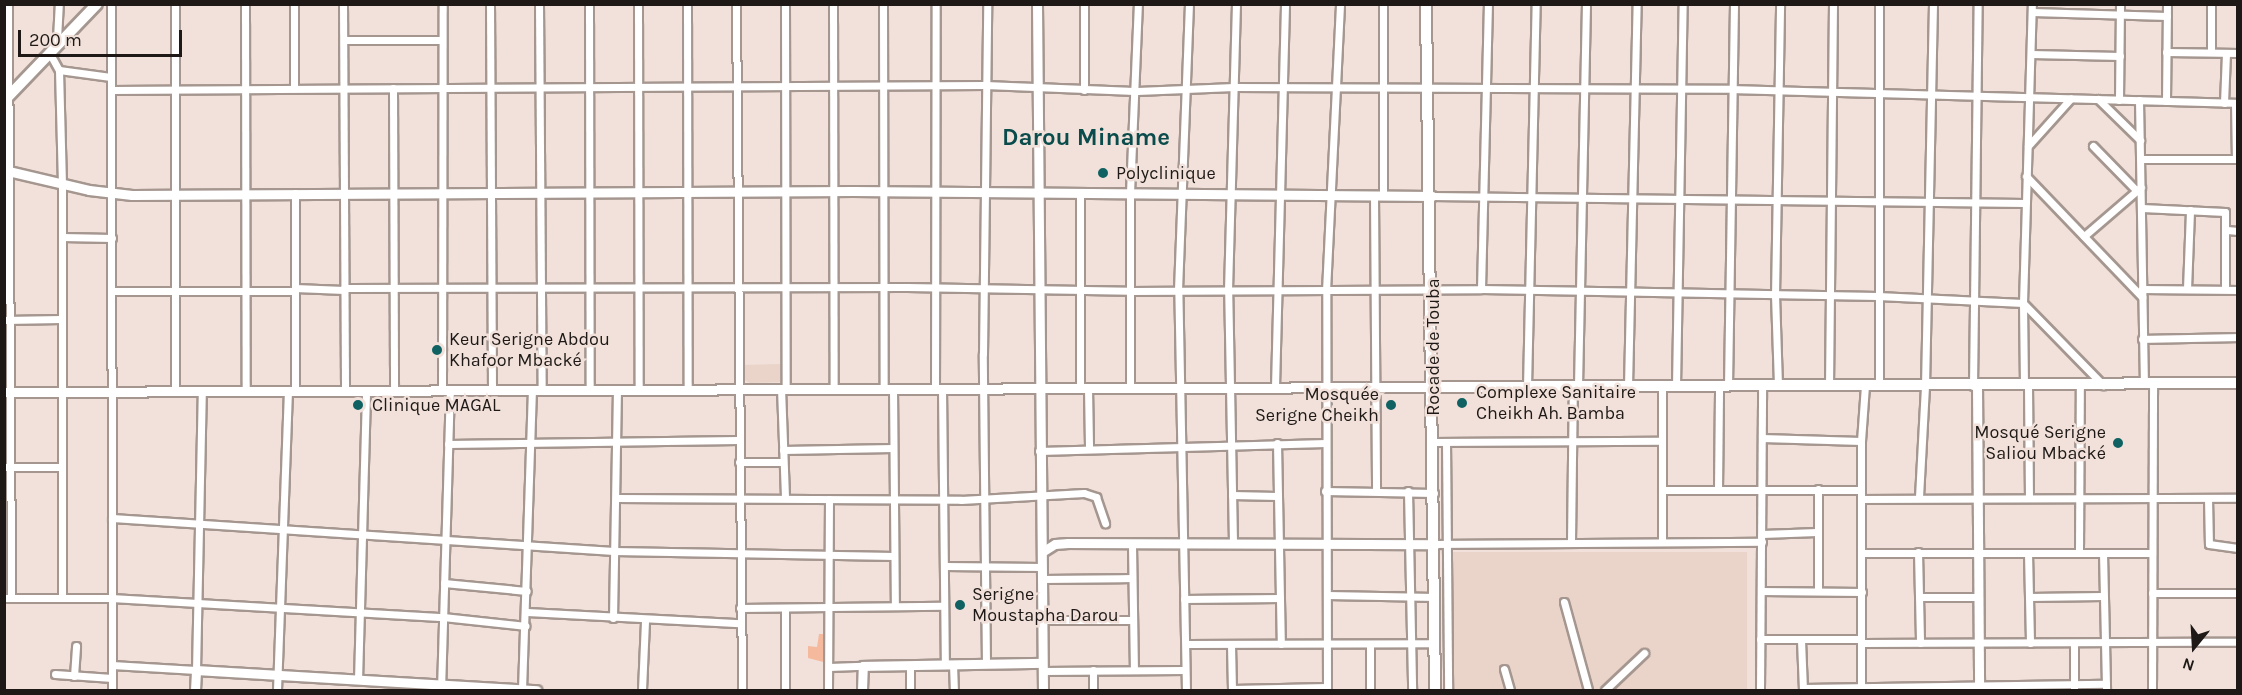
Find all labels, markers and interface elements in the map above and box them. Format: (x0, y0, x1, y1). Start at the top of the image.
scale bar (21, 18, 184, 56)
text: 200 m (29, 29, 82, 51)
district label: Darou Miname (1002, 124, 1170, 152)
place label: Polyclinique (1116, 162, 1216, 184)
marker: Polyclinique (1094, 164, 1112, 182)
street label: Rocade de Touba (1422, 278, 1444, 416)
place label: Keur Serigne Abdou Khafoor Mbacké (449, 329, 610, 372)
marker: Keur Serigne Abdou Khafoor Mbacké (430, 343, 444, 357)
place label: Complexe Sanitaire Cheikh Ah. Bamba (1476, 382, 1636, 424)
place label: Mosquée Serigne Cheikh (1255, 384, 1379, 426)
place label: Clinique MAGAL (372, 394, 501, 416)
marker: Complexe Sanitaire Cheikh Ah. Bamba (1453, 394, 1471, 412)
marker: Clinique MAGAL (349, 396, 367, 414)
marker: Mosquée Serigne Cheikh (1384, 398, 1398, 412)
place label: Mosqué Serigne Saliou Mbacké (1974, 422, 2106, 464)
marker: Mosqué Serigne Saliou Mbacké (2111, 436, 2125, 450)
place label: Serigne Moustapha Darou (972, 584, 1119, 626)
marker: Serigne Moustapha Darou (953, 598, 967, 612)
north arrow (2164, 617, 2224, 677)
text: N (2180, 654, 2197, 675)

